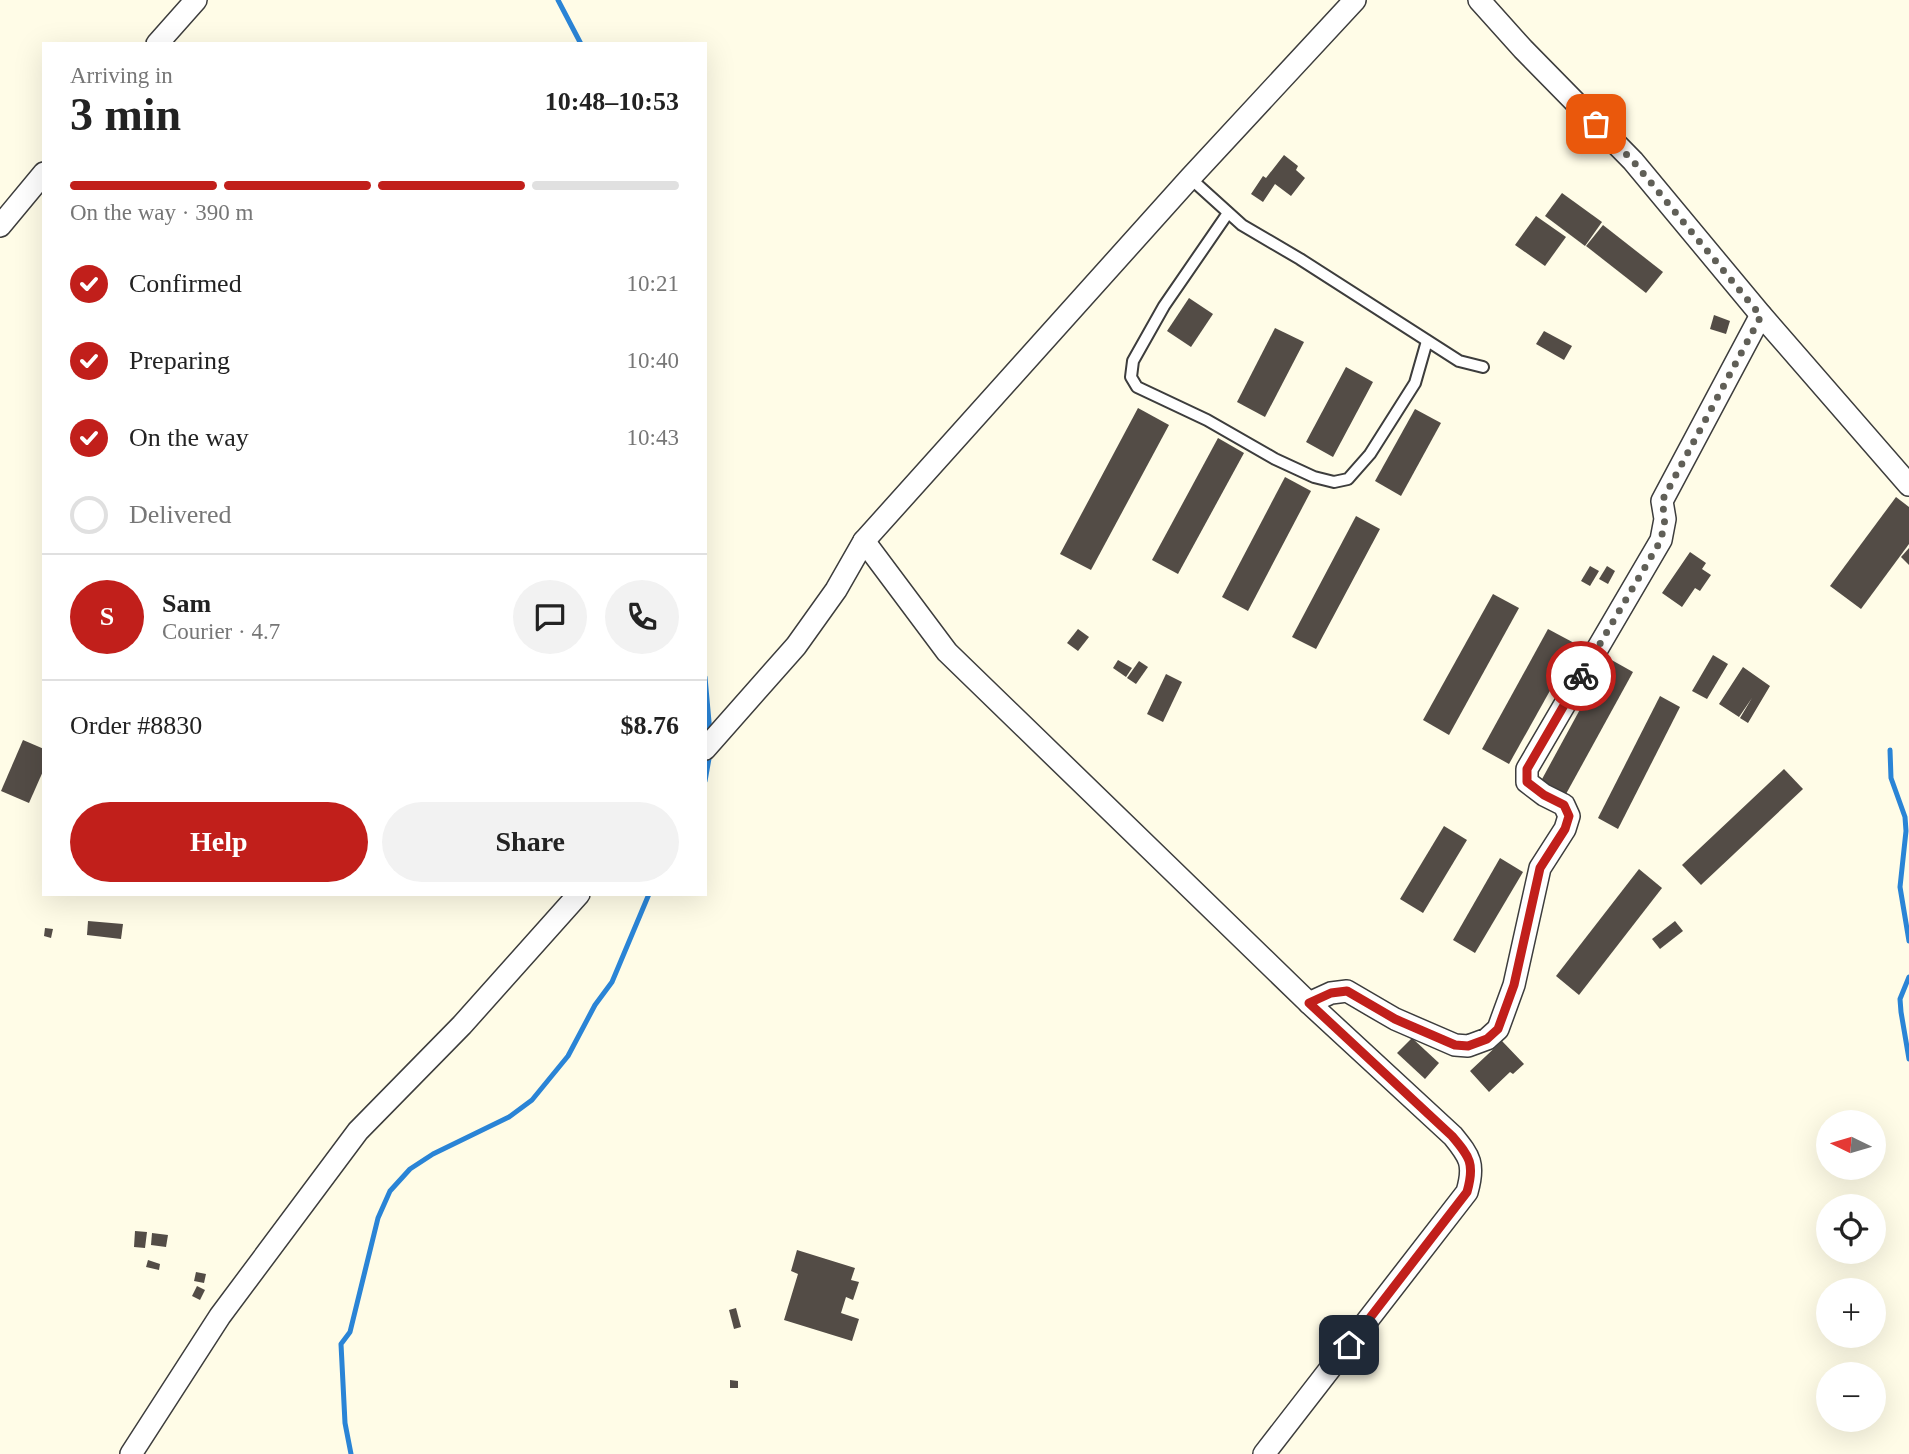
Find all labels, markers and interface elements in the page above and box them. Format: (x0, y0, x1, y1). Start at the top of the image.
text: Arriving in (70, 63, 173, 88)
text: 10:48–10:53 (545, 87, 679, 116)
text: 3 min (70, 89, 181, 140)
pin (1566, 94, 1626, 154)
icon: bag (1577, 105, 1615, 143)
text: On the way · 390 m (70, 200, 253, 225)
icon: check (70, 265, 108, 303)
text: Confirmed (129, 269, 242, 298)
text: 10:21 (627, 271, 679, 296)
icon: check (70, 342, 108, 380)
text: Preparing (129, 346, 230, 375)
text: 10:40 (627, 348, 679, 373)
icon: check (70, 419, 108, 457)
text: On the way (129, 423, 249, 452)
text: 10:43 (627, 425, 679, 450)
text: Delivered (129, 500, 232, 529)
button: chat (513, 580, 587, 654)
button: phone (605, 580, 679, 654)
text: Sam (162, 589, 211, 618)
text: S (100, 602, 114, 631)
text: Courier · 4.7 (162, 619, 280, 644)
courier (1546, 641, 1616, 711)
icon: bike (1562, 657, 1600, 695)
text: Order #8830 (70, 711, 202, 740)
text: $8.76 (621, 711, 679, 740)
button: Help (70, 802, 368, 882)
button: Share (382, 802, 679, 882)
north arrow (1816, 1110, 1886, 1180)
map controls (1816, 1110, 1886, 1432)
button: locate (1816, 1194, 1886, 1264)
button: + (1816, 1278, 1886, 1348)
pin (1319, 1315, 1379, 1375)
icon: home (1330, 1326, 1368, 1364)
button: − (1816, 1362, 1886, 1432)

